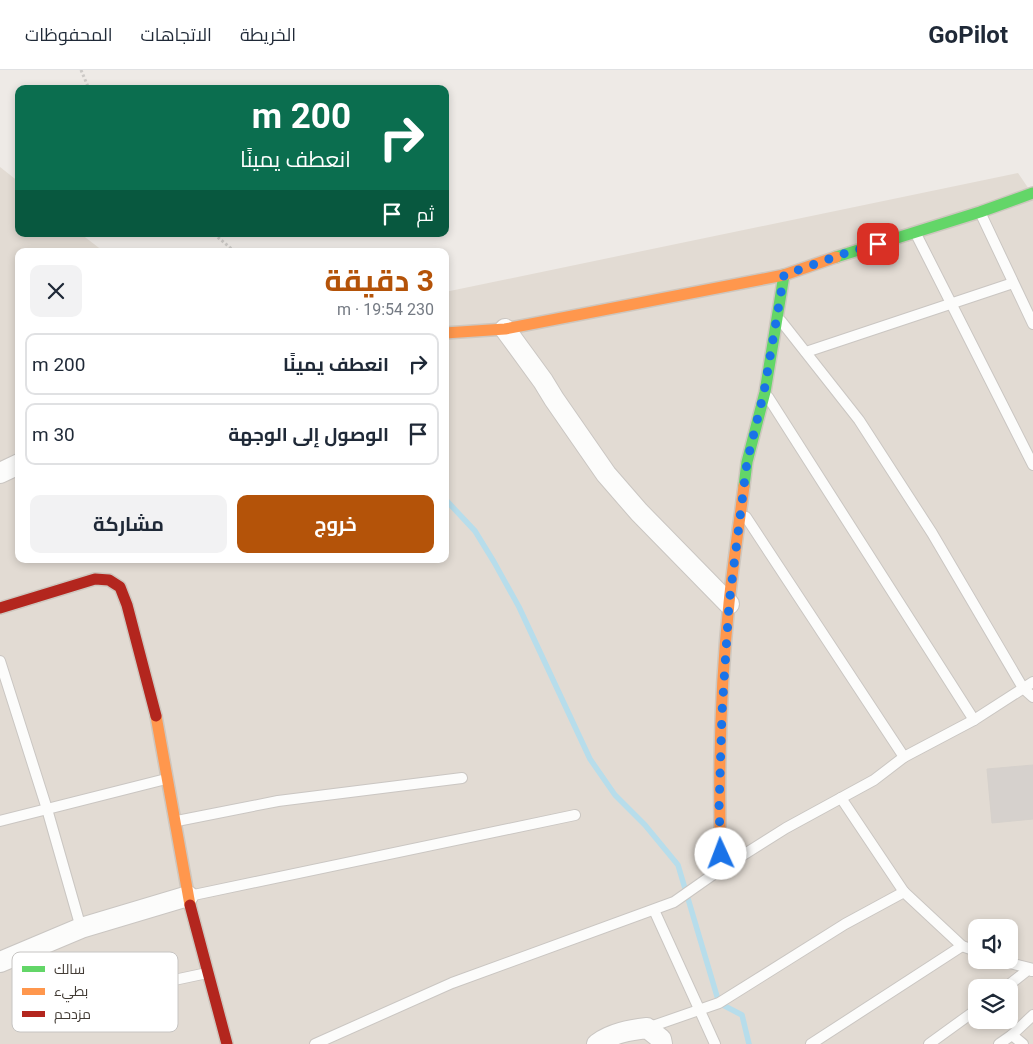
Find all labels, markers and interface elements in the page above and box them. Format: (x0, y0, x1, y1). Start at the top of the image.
text: GoPilot (928, 21, 1008, 49)
text: المحفوظات (25, 24, 113, 45)
text: الاتجاهات (141, 24, 212, 45)
text: الخريطة (240, 24, 296, 45)
text: 200 m (252, 96, 351, 137)
icon: right (369, 105, 434, 170)
text: انعطف يمينًا (240, 147, 351, 172)
icon: arrive (378, 200, 406, 228)
text: ثم (416, 203, 434, 226)
pin (857, 223, 899, 265)
icon: arrive (864, 230, 892, 258)
text: 3 دقيقة (325, 263, 434, 298)
button: close (30, 265, 82, 317)
text: 230 m · 19:54 (337, 300, 434, 319)
icon: right (404, 350, 432, 378)
text: 200 m (32, 353, 85, 376)
text: انعطف يمينًا (283, 353, 389, 376)
icon: arrive (404, 420, 432, 448)
text: 30 m (32, 423, 75, 446)
text: الوصول إلى الوجهة (228, 423, 389, 446)
button: مشاركة (30, 495, 227, 553)
button: خروج (237, 495, 434, 553)
position arrow (694, 827, 746, 879)
map controls (968, 919, 1018, 1029)
button: sound (968, 919, 1018, 969)
legend (12, 952, 178, 1032)
text: سالك (54, 961, 85, 977)
button: layers (968, 979, 1018, 1029)
text: بطيء (54, 983, 88, 1003)
text: مزدحم (54, 1006, 91, 1024)

